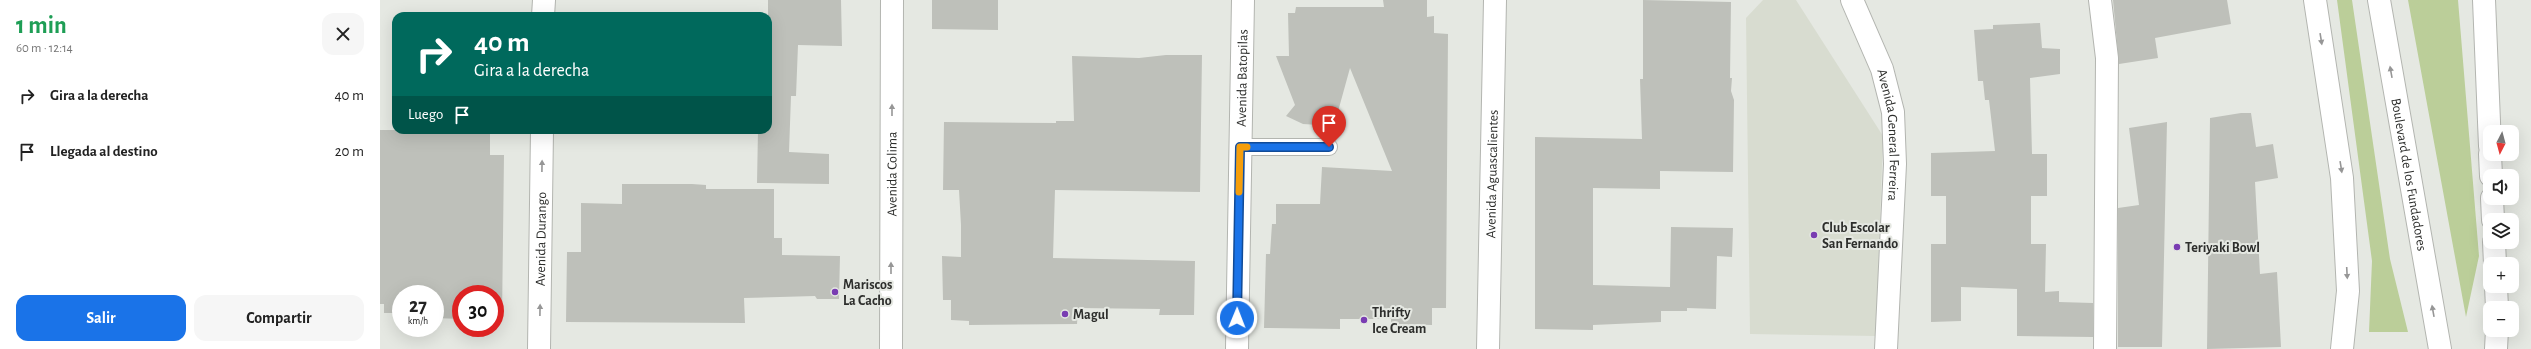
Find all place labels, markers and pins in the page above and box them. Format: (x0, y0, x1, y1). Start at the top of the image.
pin (1312, 106, 1346, 147)
place label: Club Escolar San Fernando (1822, 221, 1898, 251)
marker: Club Escolar San Fernando (1809, 230, 1819, 240)
place label: Teriyaki Bowl (2185, 241, 2260, 255)
marker: Teriyaki Bowl (2172, 242, 2182, 252)
place label: Mariscos La Cacho (843, 278, 892, 308)
marker: Mariscos La Cacho (830, 287, 840, 297)
place label: Thrifty Ice Cream (1372, 306, 1426, 336)
place label: Magul (1073, 308, 1109, 322)
marker: Magul (1060, 309, 1070, 319)
marker: Thrifty Ice Cream (1359, 315, 1369, 325)

